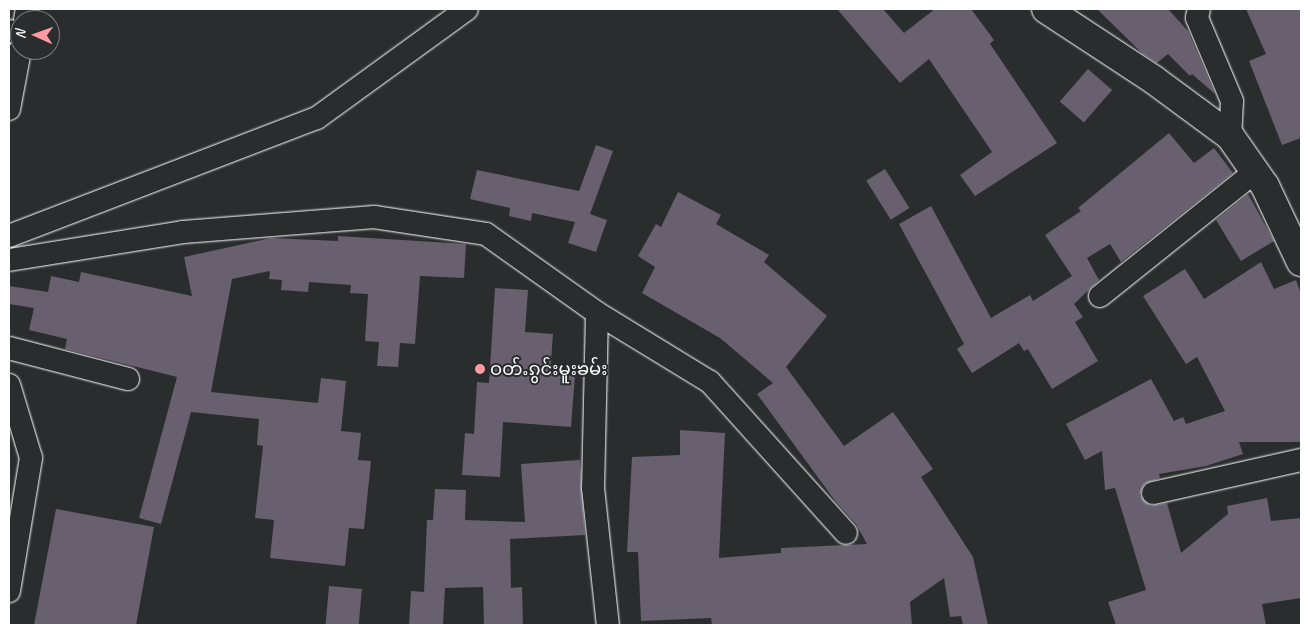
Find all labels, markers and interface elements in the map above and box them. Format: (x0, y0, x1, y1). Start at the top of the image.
north arrow (10, 10, 60, 60)
text: N (12, 30, 29, 39)
place label: ဝတ်ႉၵွင်းမူးၶမ်း (490, 358, 607, 380)
marker: ဝတ်ႉၵွင်းမူးၶမ်း (474, 363, 486, 375)

